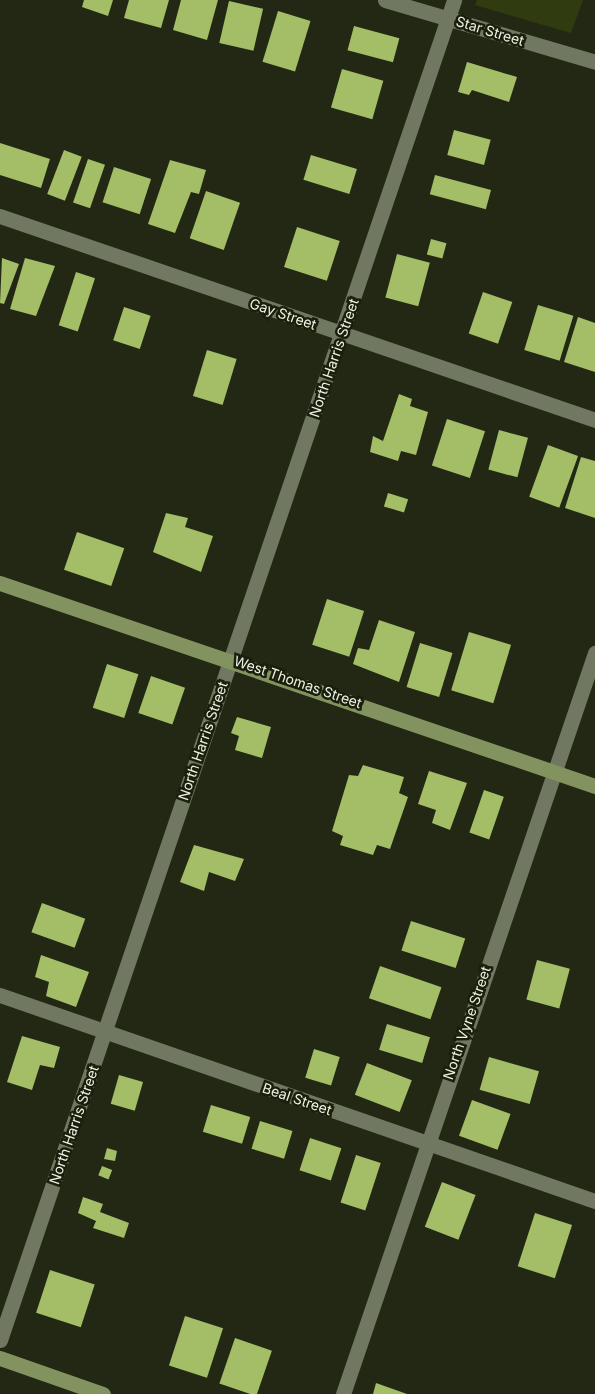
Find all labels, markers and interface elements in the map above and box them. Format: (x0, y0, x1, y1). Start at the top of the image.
street label: Star Street (454, 13, 526, 49)
street label: Gay Street (247, 295, 319, 333)
street label: North Harris Street (306, 296, 362, 420)
street label: West Thomas Street (232, 652, 364, 712)
street label: North Harris Street (175, 679, 231, 803)
street label: North Vyne Street (440, 964, 494, 1082)
street label: North Harris Street (46, 1063, 102, 1187)
street label: Beal Street (260, 1079, 334, 1119)

